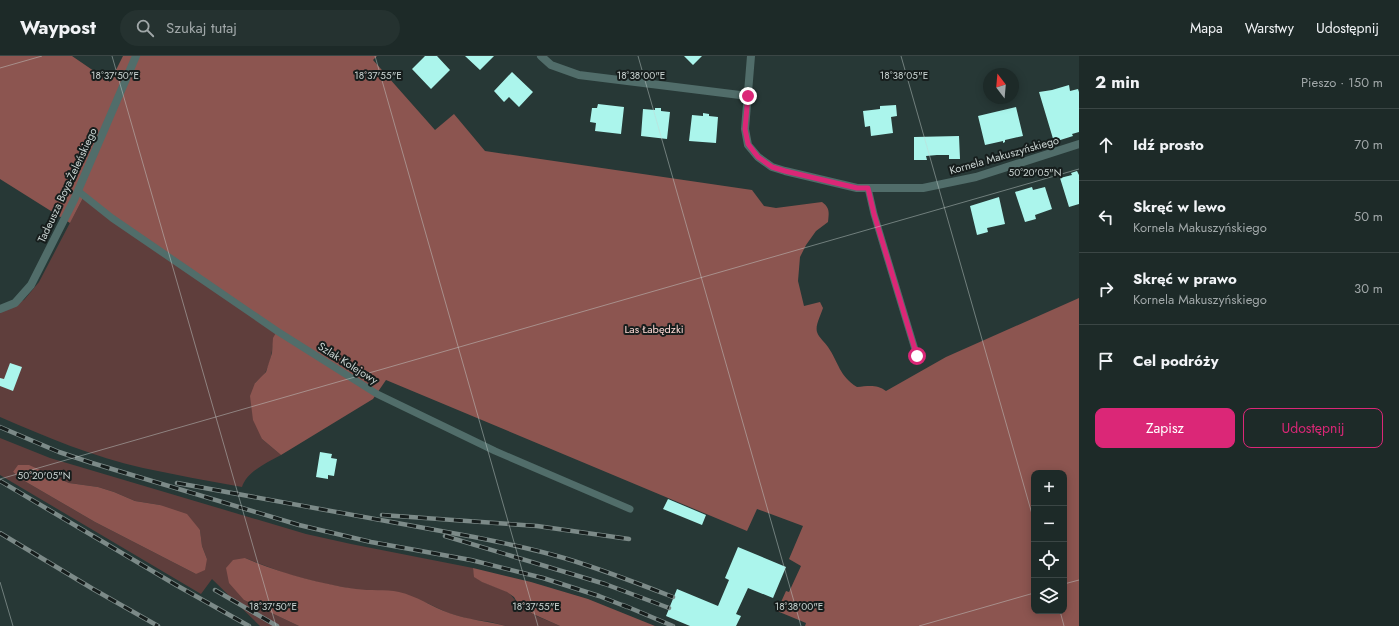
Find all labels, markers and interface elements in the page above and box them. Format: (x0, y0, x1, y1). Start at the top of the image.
search box (120, 10, 400, 46)
text: Waypost (20, 14, 96, 41)
icon: search (134, 17, 156, 39)
text: Szukaj tutaj (166, 17, 237, 39)
text: Mapa (1190, 18, 1223, 38)
text: Warstwy (1245, 18, 1294, 38)
text: Udostępnij (1316, 18, 1379, 38)
text: 18°37'50"E (91, 68, 139, 83)
text: 18°37'55"E (354, 68, 402, 83)
text: 18°38'00"E (617, 68, 665, 83)
text: 18°38'05"E (880, 68, 928, 83)
north arrow (983, 68, 1019, 104)
text: 2 min (1095, 70, 1140, 94)
text: Pieszo · 150 m (1301, 73, 1383, 92)
route end (739, 87, 757, 105)
street label: Tadeusza Boya-Żeleńskiego (33, 125, 101, 245)
street label: Kornela Makuszyńskiego (947, 132, 1061, 178)
icon: ahead (1095, 134, 1117, 156)
text: Idź prosto (1133, 134, 1204, 156)
text: 70 m (1354, 135, 1383, 154)
text: 50°20'05"N (1009, 165, 1062, 180)
text: Skręć w lewo (1133, 196, 1226, 218)
icon: left (1095, 206, 1117, 228)
text: 50 m (1354, 207, 1383, 226)
text: Kornela Makuszyńskiego (1133, 218, 1267, 237)
text: Skręć w prawo (1133, 268, 1237, 290)
icon: right (1095, 278, 1117, 300)
text: 30 m (1354, 279, 1383, 298)
text: Kornela Makuszyńskiego (1133, 290, 1267, 309)
park label: Las Łabędzki (624, 321, 684, 337)
street label: Szlak Kolejowy (315, 338, 381, 388)
route start (908, 347, 926, 365)
icon: arrive (1095, 350, 1117, 372)
text: Cel podróży (1133, 350, 1218, 372)
button: Zapisz (1095, 408, 1235, 448)
button: Udostępnij (1243, 408, 1383, 448)
text: 50°20'05"N (18, 468, 71, 483)
map controls (1031, 470, 1067, 614)
button: + (1031, 470, 1067, 506)
button: − (1031, 506, 1067, 542)
button: locate (1031, 542, 1067, 578)
button: layers (1031, 578, 1067, 614)
text: 18°37'50"E (249, 599, 297, 614)
text: 18°37'55"E (512, 599, 560, 614)
text: 18°38'00"E (775, 599, 823, 614)

